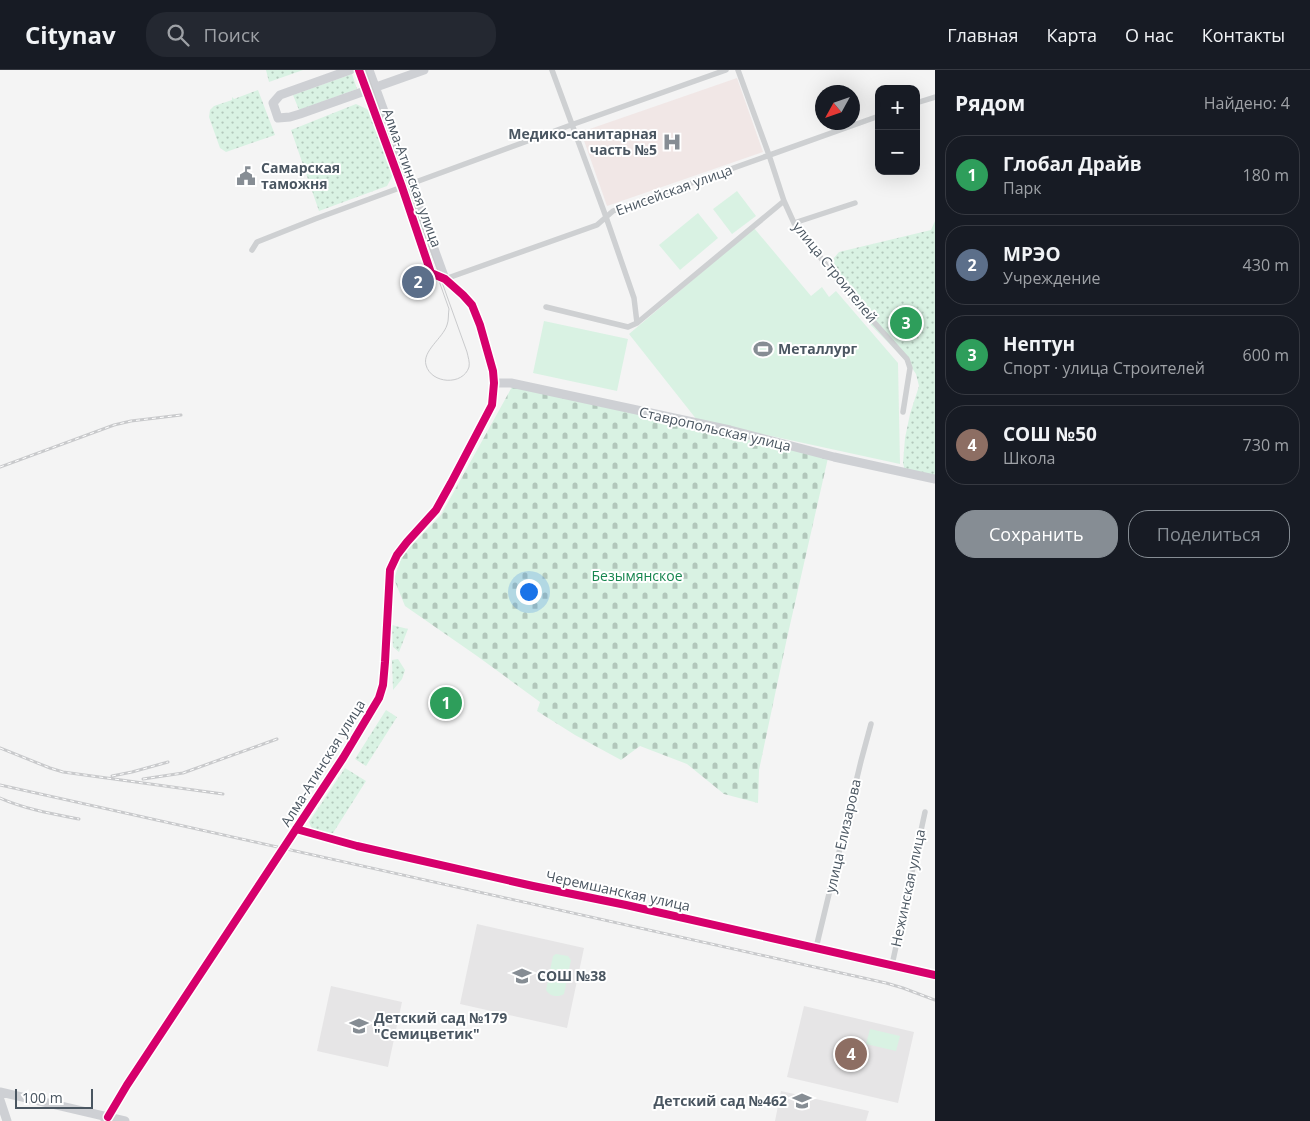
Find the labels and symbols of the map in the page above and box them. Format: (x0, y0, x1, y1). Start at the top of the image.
north arrow (815, 85, 860, 130)
street label: Алма-Атинская улица (379, 106, 446, 250)
place label: Медико-санитарная часть №5 (508, 124, 657, 159)
hospital icon: Медико-санитарная часть №5 (661, 131, 683, 153)
place label: Самарская таможня (261, 158, 340, 193)
street label: Енисейская улица (613, 160, 735, 219)
public building icon: Самарская таможня (235, 165, 257, 187)
street label: улица Строителей (789, 217, 882, 326)
pin: 2 (402, 263, 434, 301)
pin: 3 (890, 304, 922, 342)
sports icon: Металлург (752, 338, 774, 360)
place label: Металлург (778, 339, 858, 358)
street label: Ставропольская улица (637, 402, 793, 455)
park label: Безымянское (591, 566, 683, 585)
your location (516, 579, 542, 605)
pin: 1 (430, 684, 462, 722)
street label: Алма-Атинская улица (276, 696, 369, 830)
street label: улица Елизарова (820, 777, 865, 895)
street label: Нежинская улица (886, 827, 929, 948)
street label: Черемшанская улица (544, 866, 692, 915)
school or university icon: СОШ №38 (511, 965, 533, 987)
place label: СОШ №38 (537, 966, 606, 985)
place label: Детский сад №179 "Семицветик" (374, 1008, 507, 1043)
school or university icon: Детский сад №179 "Семицветик" (348, 1015, 370, 1037)
pin: 4 (835, 1035, 867, 1073)
scale bar (15, 1086, 92, 1109)
school or university icon: Детский сад №462 (791, 1090, 813, 1112)
place label: Детский сад №462 (654, 1091, 787, 1110)

